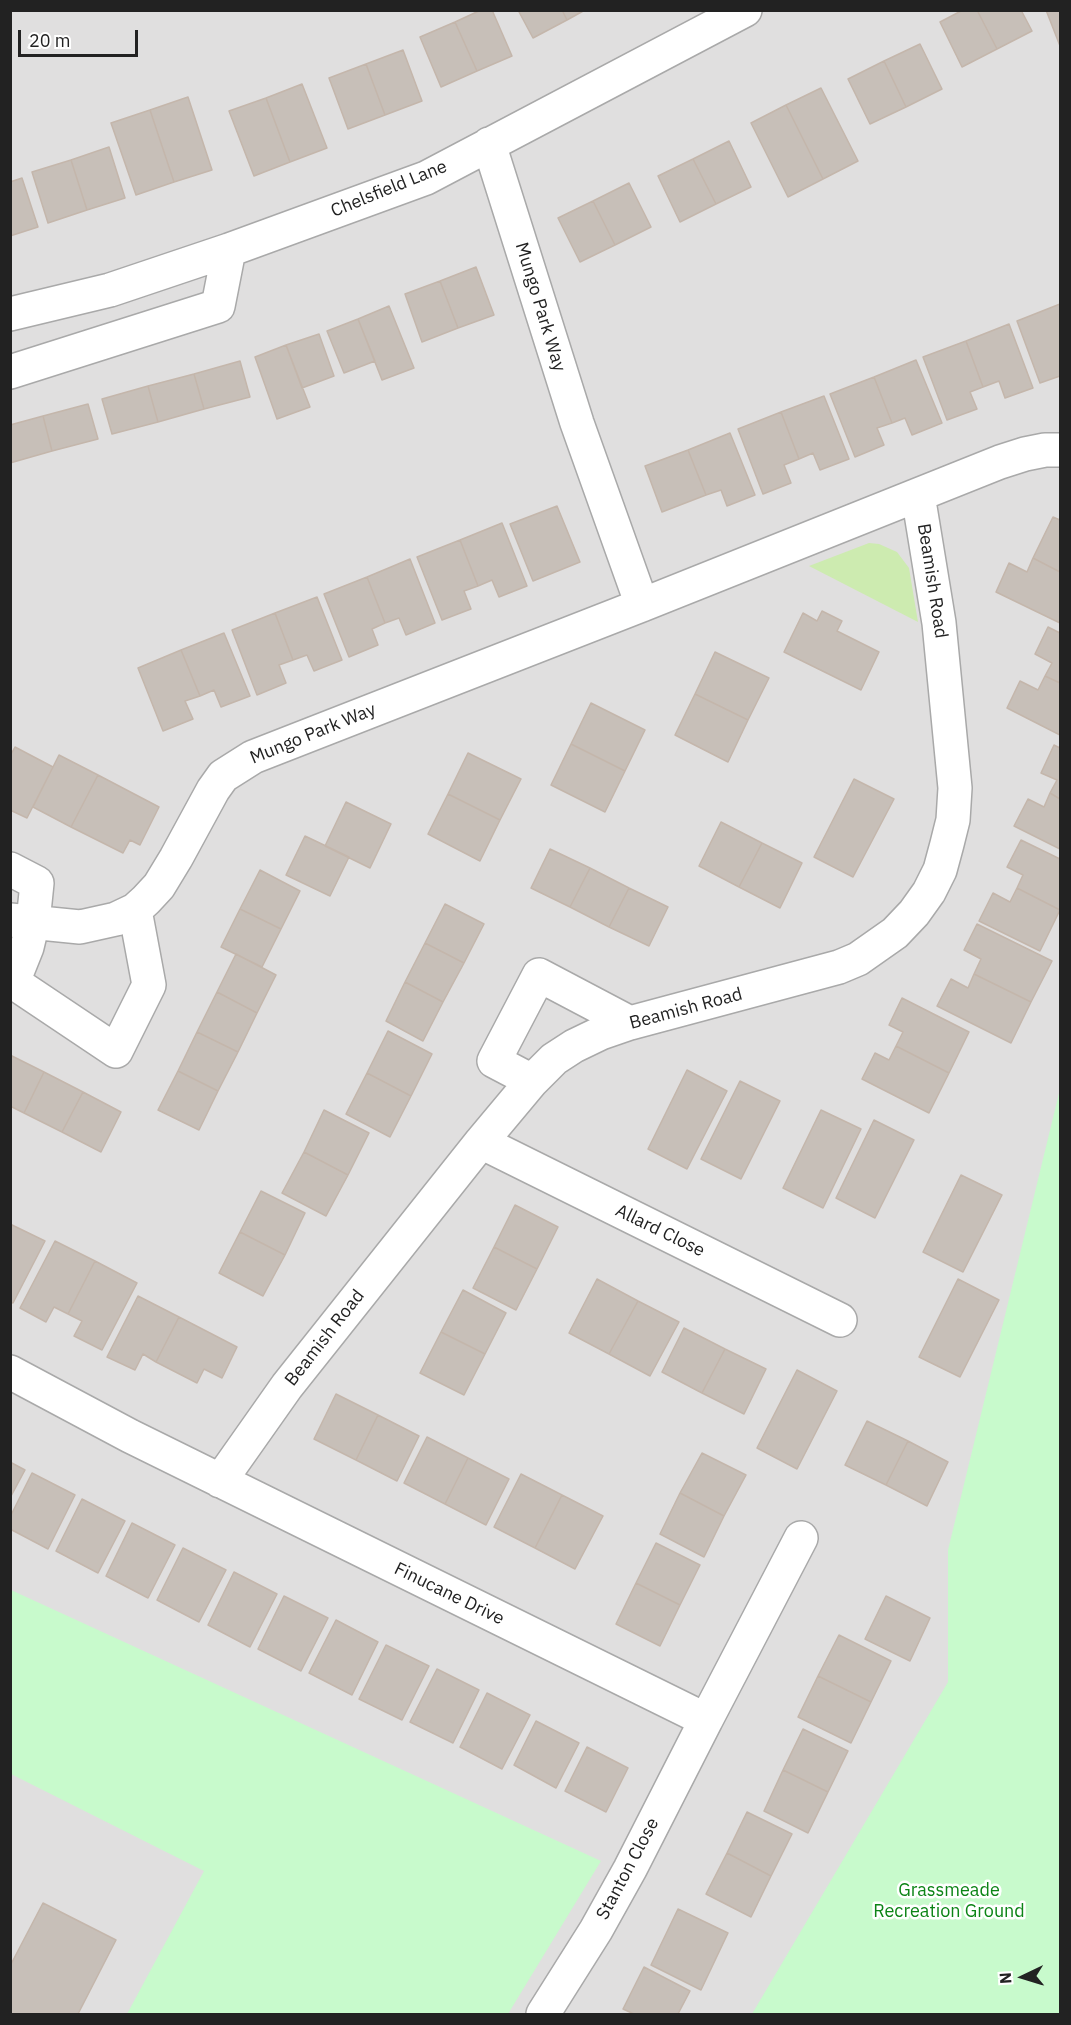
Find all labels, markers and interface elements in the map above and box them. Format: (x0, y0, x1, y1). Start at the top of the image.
scale bar (21, 18, 141, 56)
text: 20 m (29, 29, 71, 52)
street label: Chelsfield Lane (328, 156, 450, 222)
street label: Mungo Park Way (510, 240, 570, 374)
street label: Beamish Road (912, 522, 952, 640)
street label: Mungo Park Way (247, 699, 379, 769)
street label: Beamish Road (627, 984, 745, 1034)
street label: Allard Close (612, 1200, 708, 1262)
street label: Beamish Road (281, 1286, 369, 1390)
street label: Finucane Drive (390, 1558, 508, 1630)
street label: Stanton Close (592, 1814, 664, 1924)
park label: Grassmeade Recreation Ground (873, 1880, 1025, 1922)
north arrow (993, 1947, 1053, 2007)
text: N (995, 1972, 1015, 1985)

